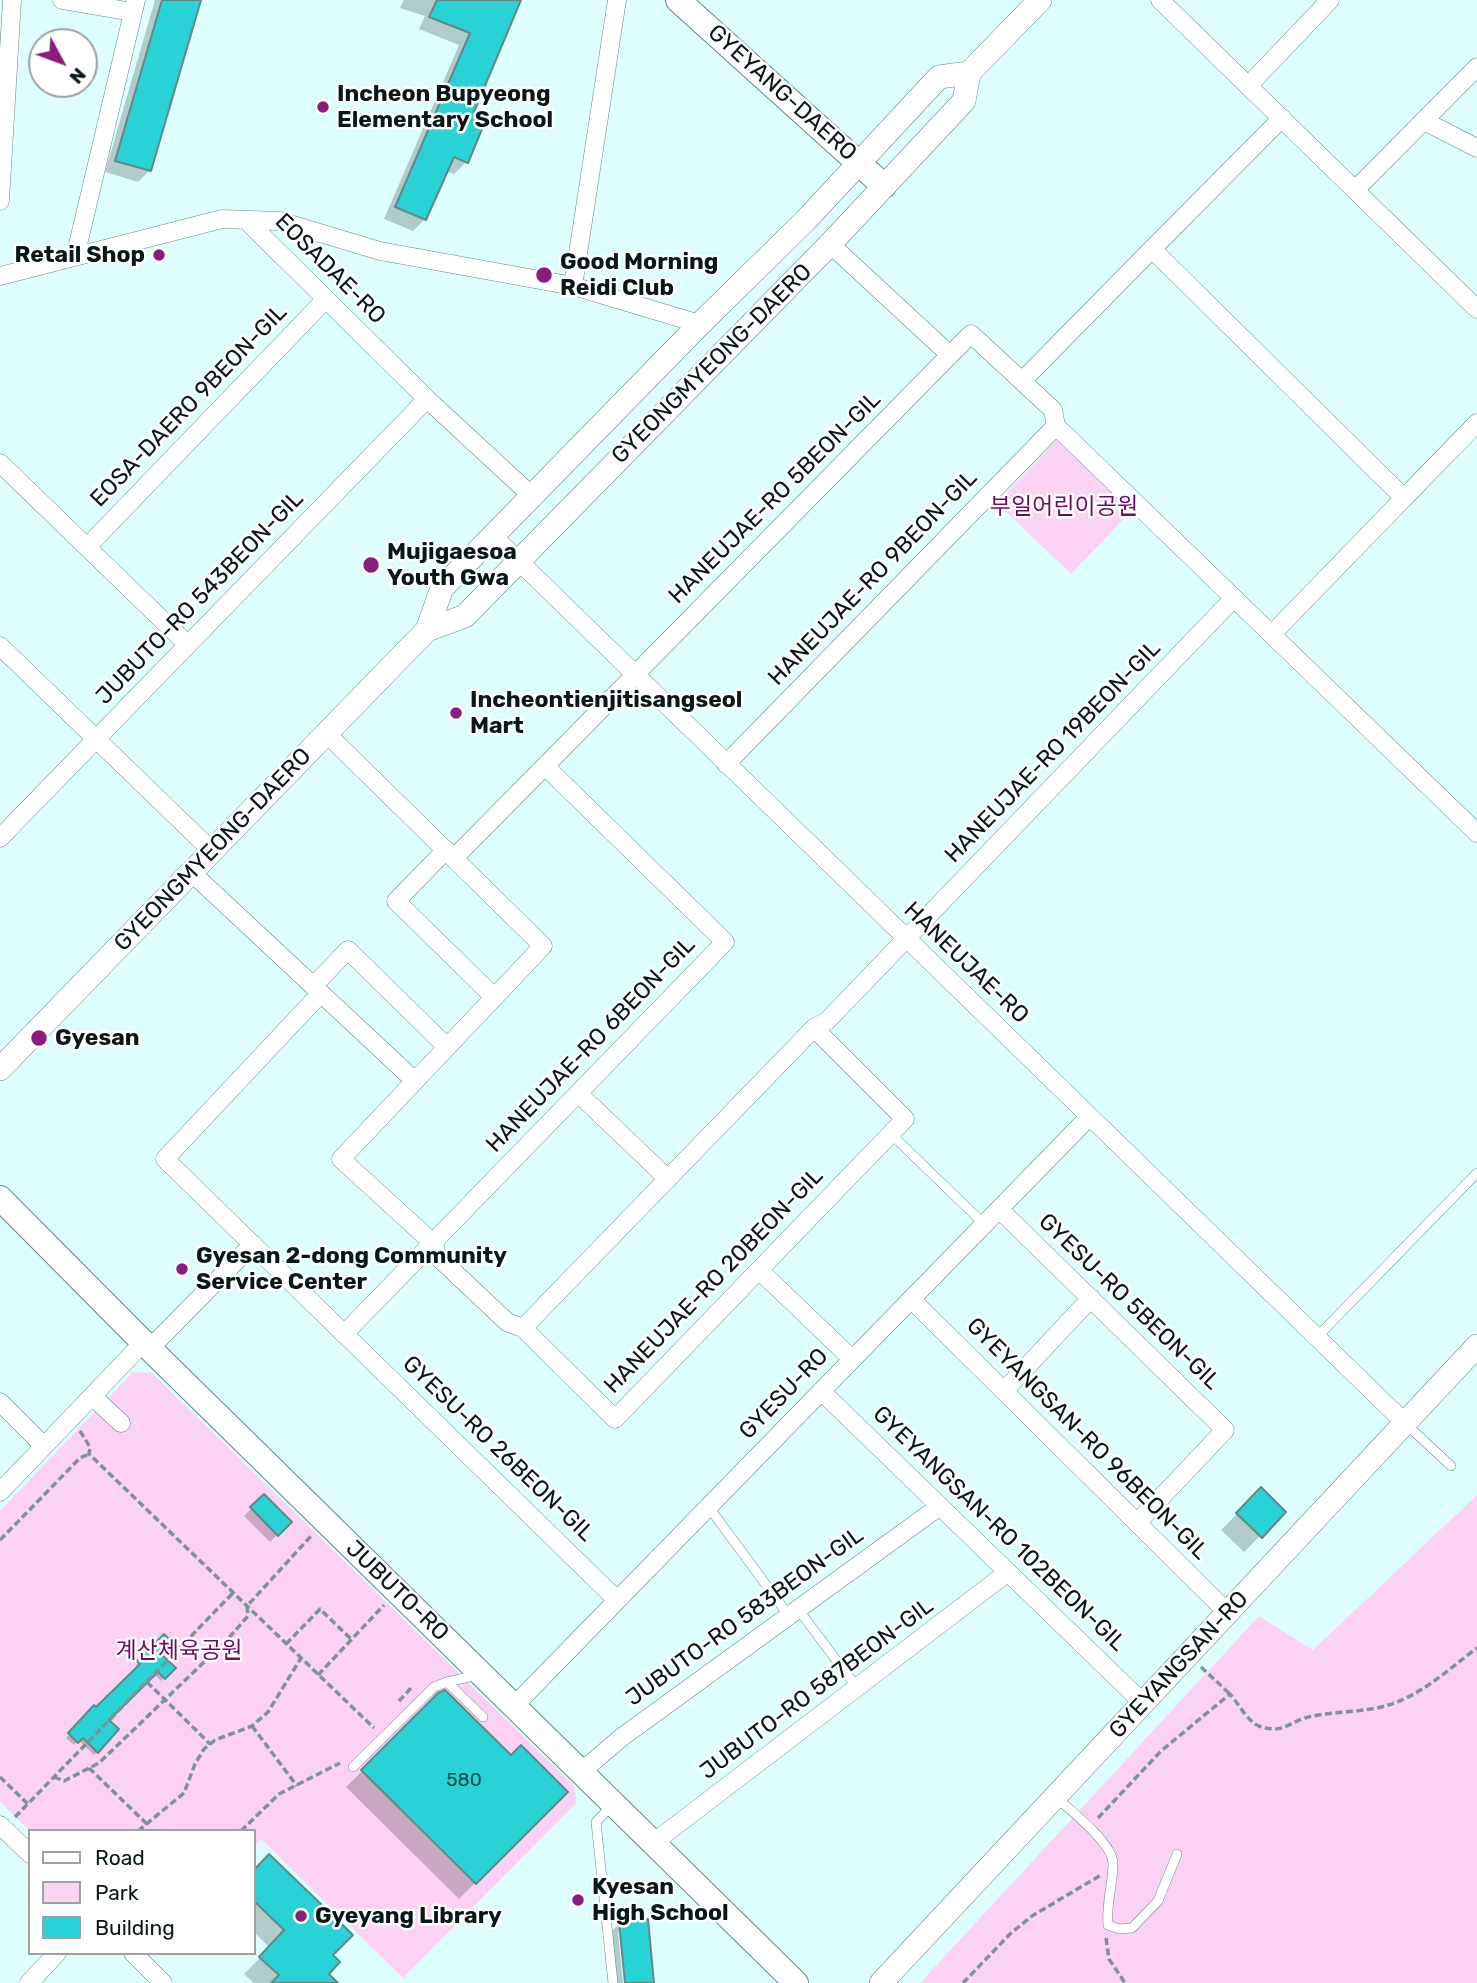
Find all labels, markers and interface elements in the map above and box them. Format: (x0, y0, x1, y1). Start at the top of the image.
street label: GYEYANG-DAERO (702, 19, 862, 167)
north arrow (28, 28, 98, 98)
text: N (65, 63, 91, 88)
place label: Incheon Bupyeong Elementary School (337, 80, 553, 134)
marker: Incheon Bupyeong Elementary School (315, 99, 331, 115)
street label: EOSADAE-RO (269, 208, 391, 330)
place label: Retail Shop (15, 241, 145, 269)
marker: Retail Shop (151, 247, 167, 263)
place label: Good Morning Reidi Club (560, 248, 718, 302)
street label: GYEONGMYEONG-DAERO (606, 258, 818, 470)
marker: Good Morning Reidi Club (534, 265, 554, 285)
street label: EOSA-DAERO 9BEON-GIL (85, 299, 293, 513)
street label: HANEUJAE-RO 5BEON-GIL (663, 386, 887, 610)
street label: HANEUJAE-RO 9BEON-GIL (763, 465, 983, 691)
street label: JUBUTO-RO 543BEON-GIL (91, 485, 309, 711)
park label: 부일어린이공원 (990, 493, 1138, 521)
place label: Mujigaesoa Youth Gwa (387, 538, 517, 592)
marker: Mujigaesoa Youth Gwa (361, 555, 381, 575)
street label: HANEUJAE-RO 19BEON-GIL (939, 635, 1167, 869)
place label: Incheontienjitisangseol Mart (470, 686, 742, 740)
marker: Incheontienjitisangseol Mart (448, 705, 464, 721)
street label: GYEONGMYEONG-DAERO (109, 743, 317, 957)
street label: HANEUJAE-RO (898, 897, 1034, 1029)
street label: HANEUJAE-RO 6BEON-GIL (481, 932, 701, 1158)
place label: Gyesan (55, 1024, 140, 1052)
marker: Gyesan (29, 1028, 49, 1048)
street label: HANEUJAE-RO 20BEON-GIL (599, 1162, 829, 1400)
street label: GYESU-RO 5BEON-GIL (1033, 1208, 1225, 1396)
place label: Gyesan 2-dong Community Service Center (196, 1242, 507, 1296)
marker: Gyesan 2-dong Community Service Center (174, 1261, 190, 1277)
street label: GYEYANGSAN-RO 96BEON-GIL (960, 1312, 1214, 1566)
street label: GYESU-RO (734, 1343, 834, 1445)
street label: GYESU-RO 26BEON-GIL (397, 1350, 599, 1548)
street label: GYEYANGSAN-RO 102BEON-GIL (867, 1401, 1131, 1657)
street label: JUBUTO-RO 583BEON-GIL (621, 1522, 869, 1712)
street label: JUBUTO-RO (340, 1535, 454, 1647)
street label: GYEYANGSAN-RO (1104, 1586, 1254, 1744)
street label: JUBUTO-RO 587BEON-GIL (695, 1592, 939, 1786)
park label: 계산체육공원 (116, 1637, 242, 1665)
house number: 580 (446, 1770, 482, 1792)
legend (28, 1829, 256, 1955)
text: Road (95, 1845, 145, 1870)
place label: Kyesan High School (592, 1873, 729, 1927)
text: Park (95, 1880, 139, 1905)
marker: Kyesan High School (570, 1892, 586, 1908)
place label: Gyeyang Library (315, 1902, 502, 1930)
marker: Gyeyang Library (293, 1908, 309, 1924)
text: Building (95, 1915, 175, 1940)

